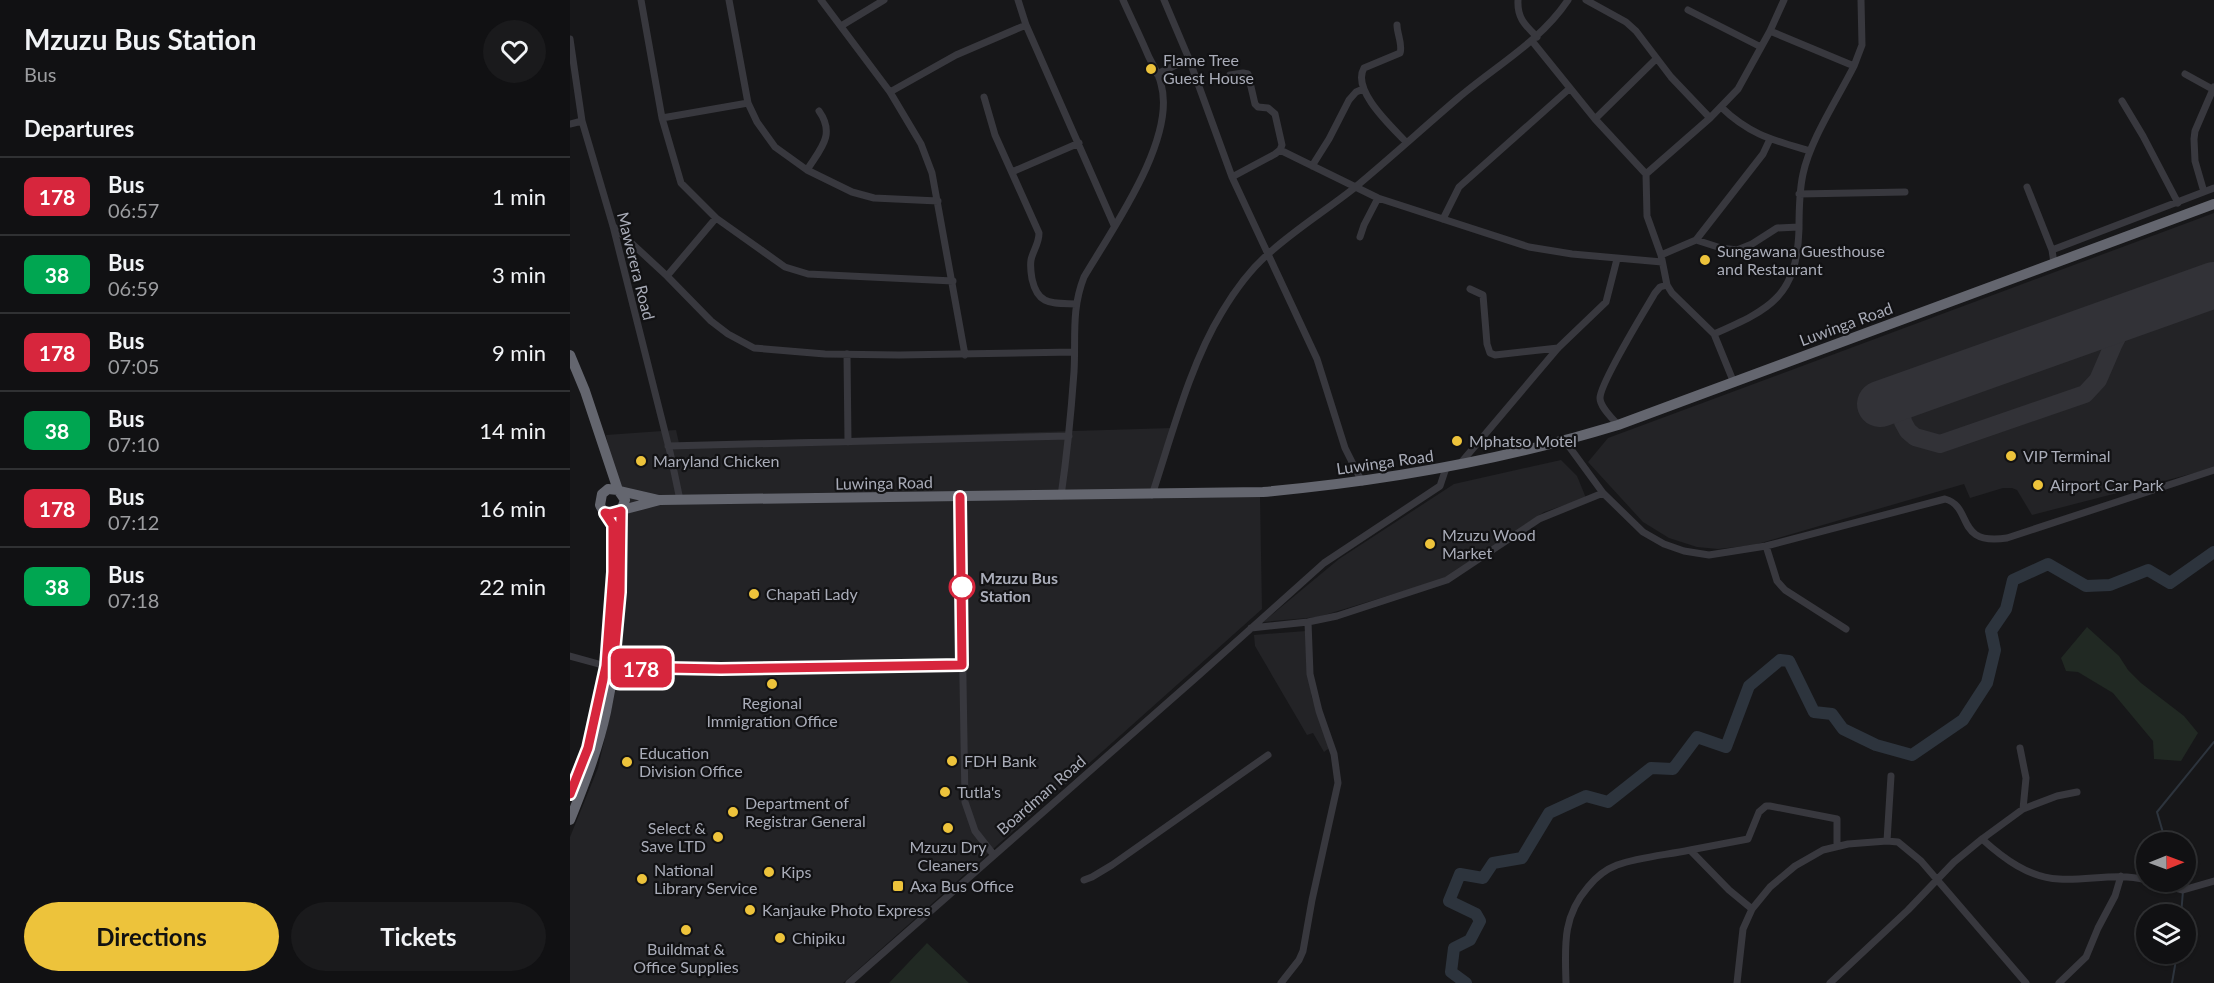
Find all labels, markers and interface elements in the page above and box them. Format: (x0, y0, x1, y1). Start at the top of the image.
button: heart (483, 20, 546, 83)
text: Mzuzu Bus Station (24, 22, 256, 56)
place label: Flame Tree Guest House (1163, 50, 1254, 87)
text: Bus (24, 62, 57, 86)
marker: Flame Tree Guest House (1144, 62, 1158, 76)
text: Departures (24, 115, 134, 142)
text: Bus (108, 171, 144, 198)
text: 1 min (492, 183, 546, 210)
text: 178 (39, 184, 75, 209)
text: 06:57 (108, 198, 159, 222)
street label: Mawerera Road (614, 210, 659, 322)
place label: Sungawana Guesthouse and Restaurant (1717, 241, 1885, 278)
text: Bus (108, 249, 144, 276)
marker: Sungawana Guesthouse and Restaurant (1698, 253, 1712, 267)
text: 3 min (492, 261, 546, 288)
text: 38 (45, 262, 69, 287)
text: 06:59 (108, 276, 159, 300)
street label: Luwinga Road (1797, 298, 1895, 349)
text: Bus (108, 327, 144, 354)
text: 9 min (492, 339, 546, 366)
text: 178 (39, 340, 75, 365)
text: 07:05 (108, 354, 159, 378)
text: Bus (108, 405, 144, 432)
text: 14 min (479, 417, 546, 444)
text: 38 (45, 418, 69, 443)
place label: Mphatso Motel (1469, 431, 1577, 450)
text: 07:10 (108, 432, 159, 456)
marker: Mphatso Motel (1450, 434, 1464, 448)
street label: Luwinga Road (1335, 445, 1435, 478)
place label: VIP Terminal (2023, 446, 2111, 465)
marker: VIP Terminal (2004, 449, 2018, 463)
place label: Maryland Chicken (653, 451, 780, 470)
marker: Maryland Chicken (634, 454, 648, 468)
street label: Luwinga Road (835, 472, 933, 493)
place label: Airport Car Park (2050, 475, 2165, 494)
marker: Airport Car Park (2031, 478, 2045, 492)
text: Bus (108, 483, 144, 510)
text: 16 min (479, 495, 546, 522)
text: 178 (39, 496, 75, 521)
text: 07:12 (108, 510, 159, 534)
place label: Mzuzu Wood Market (1442, 525, 1536, 562)
marker: Mzuzu Wood Market (1423, 537, 1437, 551)
text: Bus (108, 561, 144, 588)
place label: Mzuzu Bus Station (980, 568, 1058, 605)
text: 22 min (479, 573, 546, 600)
text: 38 (45, 574, 69, 599)
marker: Mzuzu Bus Station (949, 574, 975, 600)
place label: Chapati Lady (766, 584, 858, 603)
marker: Chapati Lady (747, 587, 761, 601)
text: 07:18 (108, 588, 159, 612)
line badge: 178 (606, 648, 676, 688)
text: 178 (623, 656, 659, 681)
marker: Regional Immigration Office (765, 677, 779, 691)
place label: Regional Immigration Office (706, 693, 838, 730)
place label: Education Division Office (639, 743, 743, 780)
place label: FDH Bank (964, 751, 1038, 770)
street label: Boardman Road (992, 751, 1089, 838)
marker: FDH Bank (945, 754, 959, 768)
marker: Education Division Office (620, 755, 634, 769)
place label: Tutla's (957, 782, 1001, 801)
marker: Tutla's (938, 785, 952, 799)
place label: Department of Registrar General (745, 793, 866, 830)
marker: Department of Registrar General (726, 805, 740, 819)
place label: Select & Save LTD (641, 818, 707, 855)
marker: Mzuzu Dry Cleaners (941, 821, 955, 835)
marker: Select & Save LTD (711, 830, 725, 844)
north arrow (2136, 832, 2196, 892)
map controls (2136, 832, 2196, 964)
place label: Mzuzu Dry Cleaners (909, 837, 987, 874)
place label: National Library Service (654, 860, 757, 897)
place label: Kips (781, 862, 811, 881)
marker: Kips (762, 865, 776, 879)
marker: National Library Service (635, 872, 649, 886)
place label: Axa Bus Office (910, 876, 1014, 895)
marker: Axa Bus Office (891, 879, 905, 893)
place label: Kanjauke Photo Express (762, 900, 931, 919)
button: Directions (24, 902, 279, 971)
button: Tickets (291, 902, 546, 971)
marker: Kanjauke Photo Express (743, 903, 757, 917)
button: layers (2136, 904, 2196, 964)
marker: Buildmat & Office Supplies (679, 923, 693, 937)
place label: Chipiku (792, 928, 845, 947)
marker: Chipiku (773, 931, 787, 945)
place label: Buildmat & Office Supplies (633, 939, 739, 976)

